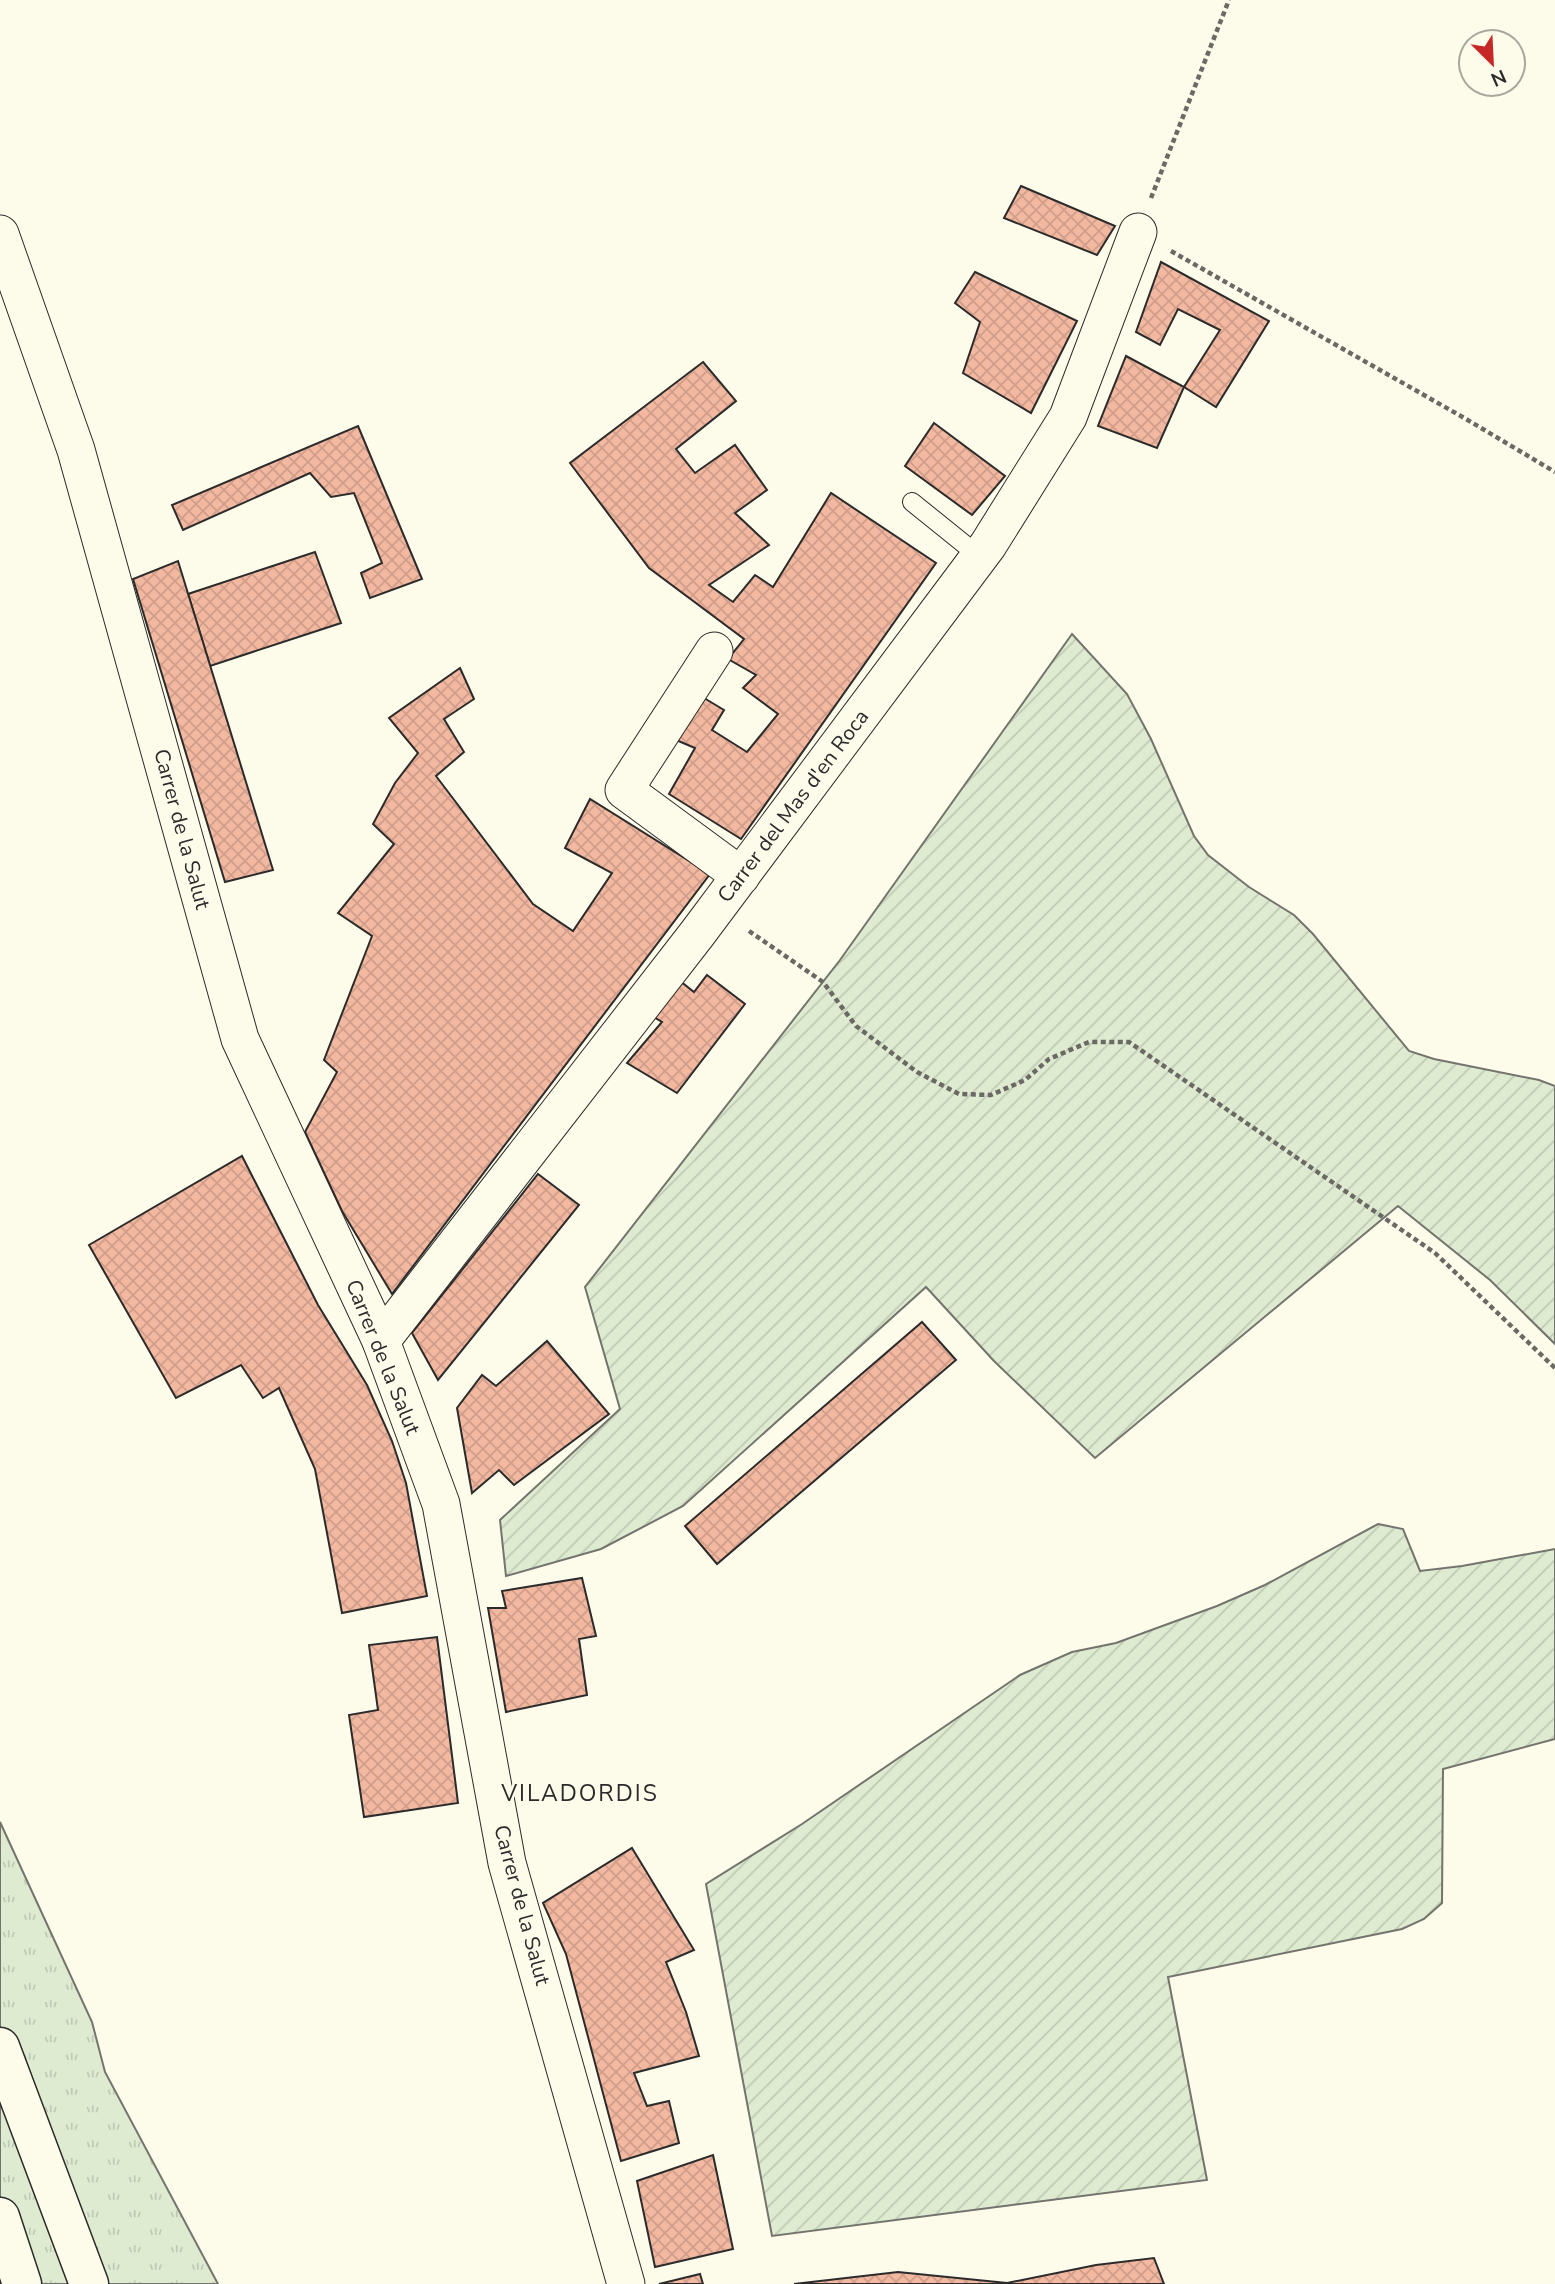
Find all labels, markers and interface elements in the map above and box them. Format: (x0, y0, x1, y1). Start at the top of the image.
north arrow (1457, 28, 1527, 98)
text: N (1487, 63, 1510, 92)
street label: Carrer del Mas d'en Roca (711, 704, 875, 908)
street label: Carrer de la Salut (147, 746, 217, 913)
street label: Carrer de la Salut (339, 1275, 427, 1439)
district label: VILADORDIS (500, 1778, 659, 1809)
street label: Carrer de la Salut (487, 1822, 557, 1989)

